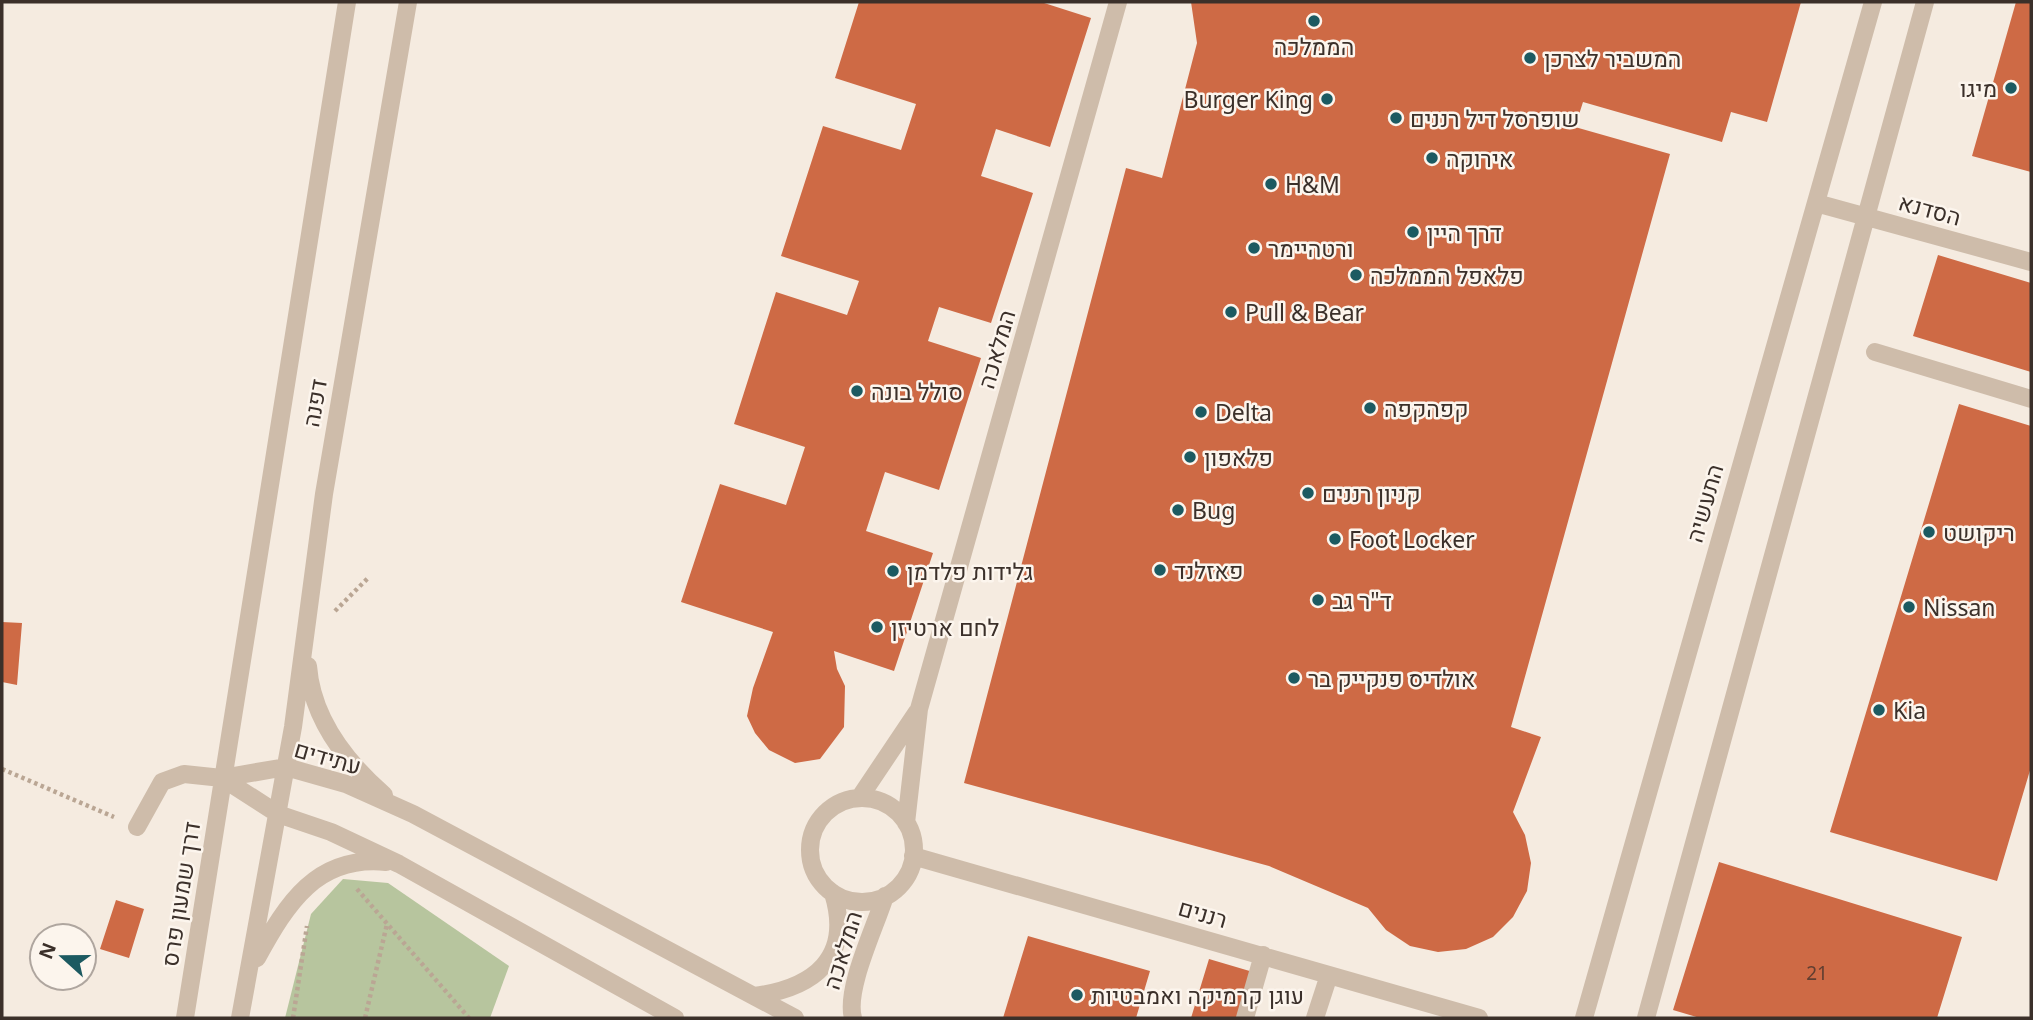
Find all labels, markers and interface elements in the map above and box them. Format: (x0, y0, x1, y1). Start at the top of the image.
marker: הממלכה (1306, 13, 1322, 29)
place label: הממלכה (1274, 30, 1354, 62)
place label: המשביר לצרכן (1544, 42, 1681, 74)
marker: המשביר לצרכן (1522, 50, 1538, 66)
place label: מיגו (1960, 72, 1997, 104)
marker: מיגו (2003, 80, 2019, 96)
place label: Burger King (1183, 83, 1313, 115)
marker: Burger King (1319, 91, 1335, 107)
place label: שופרסל דיל רננים (1410, 102, 1579, 134)
marker: שופרסל דיל רננים (1388, 110, 1404, 126)
place label: אירוקה (1446, 142, 1514, 174)
marker: אירוקה (1424, 150, 1440, 166)
place label: H&M (1285, 168, 1340, 200)
marker: H&M (1263, 176, 1279, 192)
street label: הסדנא (1895, 185, 1965, 233)
place label: דרך היין (1427, 216, 1502, 248)
marker: דרך היין (1405, 224, 1421, 240)
place label: ורטהיימר (1268, 232, 1354, 264)
marker: ורטהיימר (1246, 240, 1262, 256)
place label: פלאפל הממלכה (1370, 259, 1524, 291)
marker: פלאפל הממלכה (1348, 267, 1364, 283)
place label: Pull & Bear (1245, 296, 1365, 328)
marker: Pull & Bear (1223, 304, 1239, 320)
street label: המלאכה (970, 306, 1022, 392)
place label: סולל בונה (871, 375, 963, 407)
street label: דפנה (294, 376, 334, 430)
marker: סולל בונה (849, 383, 865, 399)
place label: קפהקפה (1384, 392, 1468, 424)
place label: Delta (1215, 396, 1272, 428)
marker: קפהקפה (1362, 400, 1378, 416)
marker: Delta (1193, 404, 1209, 420)
place label: פלאפון (1204, 441, 1273, 473)
marker: פלאפון (1182, 449, 1198, 465)
street label: התעשיה (1678, 460, 1730, 546)
place label: קניון רננים (1322, 477, 1420, 509)
marker: קניון רננים (1300, 485, 1316, 501)
place label: Bug (1192, 494, 1235, 526)
marker: Bug (1170, 502, 1186, 518)
place label: ריקושט (1943, 516, 2015, 548)
place label: Foot Locker (1349, 523, 1475, 555)
marker: ריקושט (1921, 524, 1937, 540)
marker: Foot Locker (1327, 531, 1343, 547)
place label: פאזלנד (1174, 554, 1243, 586)
place label: גלידות פלדמן (907, 555, 1033, 587)
marker: פאזלנד (1152, 562, 1168, 578)
marker: גלידות פלדמן (885, 563, 901, 579)
place label: ד"ר גב (1332, 584, 1392, 616)
place label: Nissan (1923, 591, 1996, 623)
marker: ד"ר גב (1310, 592, 1326, 608)
marker: Nissan (1901, 599, 1917, 615)
place label: לחם ארטיזן (891, 611, 999, 643)
marker: לחם ארטיזן (869, 619, 885, 635)
place label: אולדיס פנקייק בר (1308, 662, 1476, 694)
marker: אולדיס פנקייק בר (1286, 670, 1302, 686)
place label: Kia (1893, 694, 1926, 726)
marker: Kia (1871, 702, 1887, 718)
street label: עתידים (291, 732, 365, 782)
street label: דרך שמעון פרס (153, 819, 207, 969)
street label: רננים (1175, 891, 1231, 935)
street label: המלאכה (815, 907, 869, 993)
north arrow (28, 922, 98, 992)
text: N (32, 939, 62, 963)
house number: 21 (1806, 960, 1828, 986)
place label: עוגן קרמיקה ואמבטיות (1091, 979, 1304, 1011)
marker: עוגן קרמיקה ואמבטיות (1069, 987, 1085, 1003)

